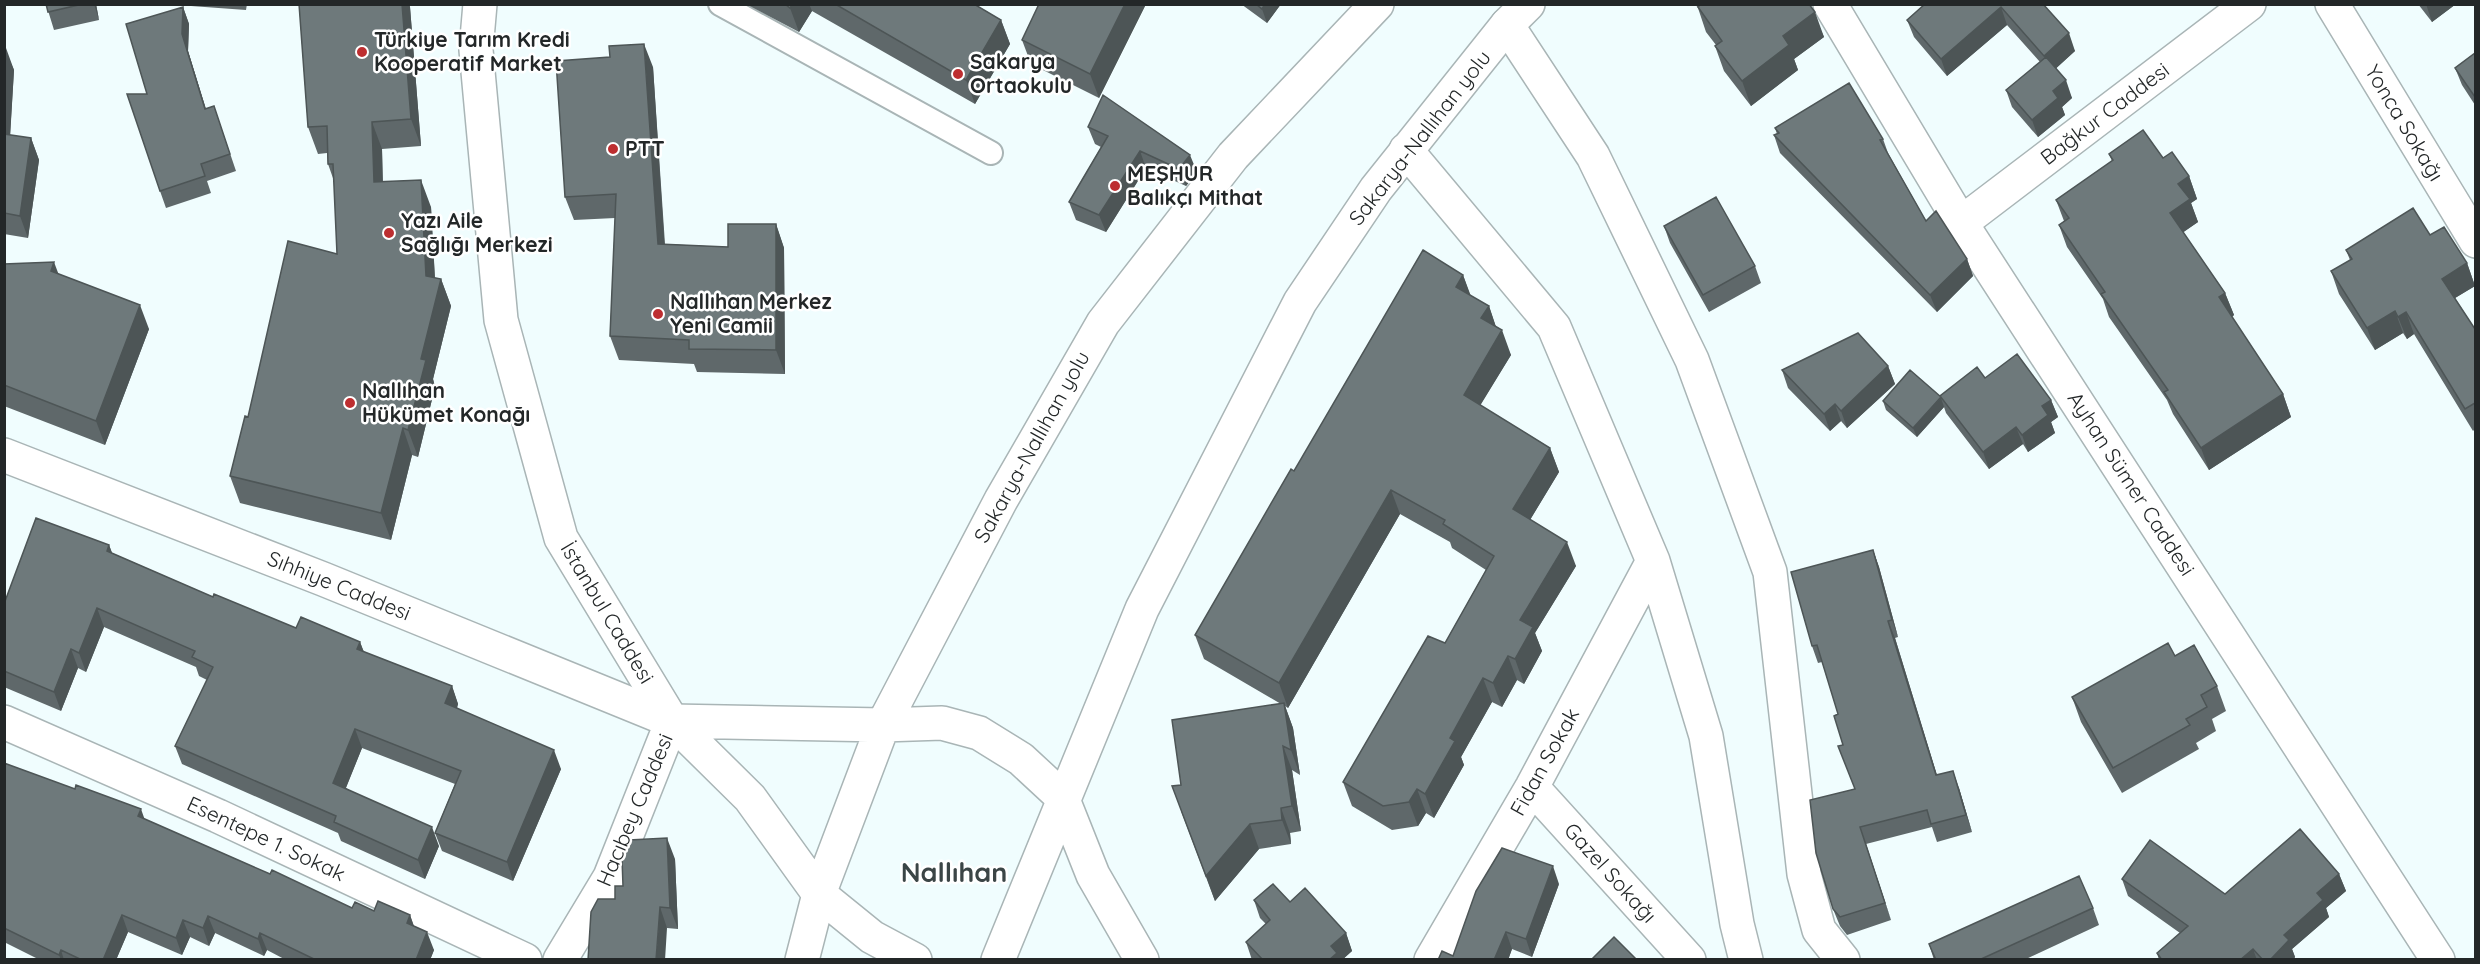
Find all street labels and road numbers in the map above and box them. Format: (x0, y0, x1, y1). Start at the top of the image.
street label: Sakarya-Nallıhan yolu (1343, 45, 1496, 230)
street label: Bağkur Caddesi (2035, 56, 2174, 170)
street label: Yonca Sokağı (2360, 60, 2450, 185)
street label: Sakarya-Nallıhan yolu (968, 346, 1095, 547)
street label: Ayhan Sümer Caddesi (2063, 387, 2201, 580)
street label: İstanbul Caddesi (555, 537, 660, 688)
street label: Sıhhiye Caddesi (264, 545, 415, 626)
street label: Fidan Sokak (1504, 703, 1584, 820)
street label: Hacıbey Caddesi (590, 729, 678, 890)
street label: Esentepe 1. Sokak (183, 790, 350, 886)
street label: Gazel Sokağı (1559, 817, 1663, 928)

